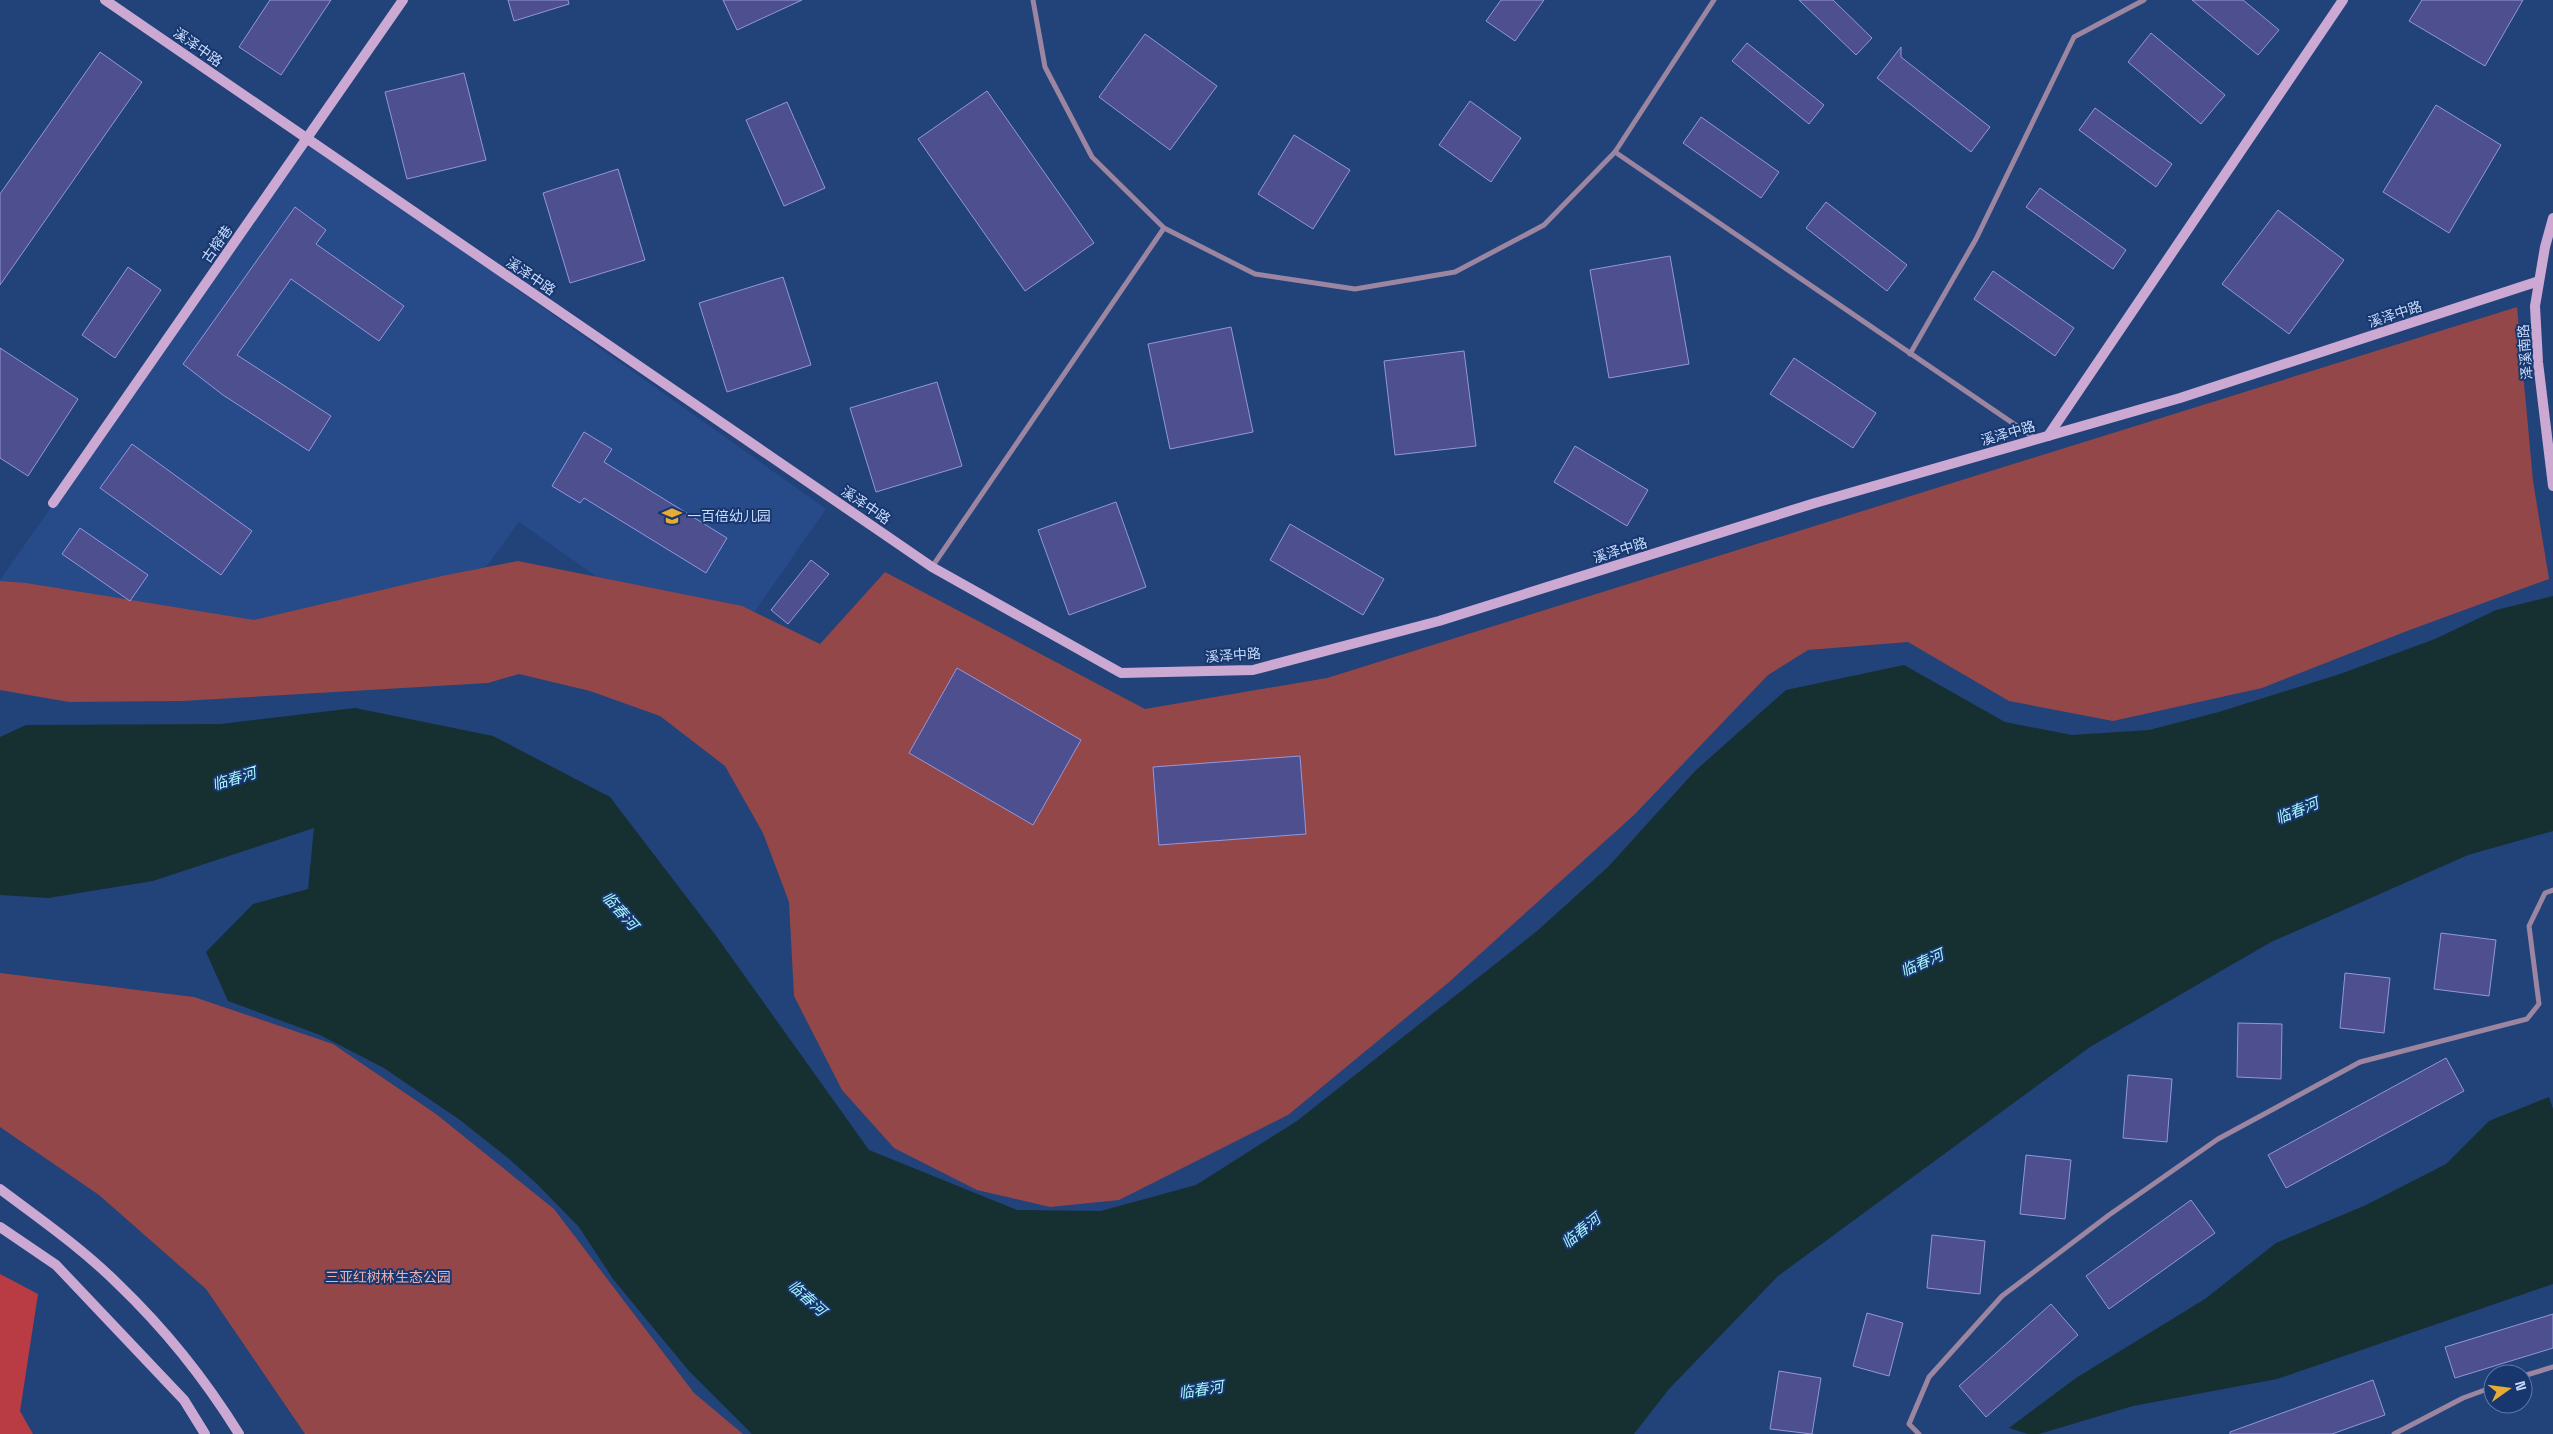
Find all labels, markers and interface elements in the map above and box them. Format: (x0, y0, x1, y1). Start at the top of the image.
street label: 溪泽中路 (170, 24, 226, 70)
street label: 古榕巷 (198, 222, 236, 266)
street label: 溪泽中路 (503, 253, 559, 299)
street label: 溪泽中路 (2366, 297, 2424, 331)
street label: 泽溪南路 (2514, 323, 2536, 381)
street label: 溪泽中路 (1979, 417, 2037, 449)
street label: 溪泽中路 (838, 482, 894, 528)
school or university icon: 一百倍幼儿园 (661, 505, 683, 527)
place label: 一百倍幼儿园 (687, 507, 771, 525)
street label: 溪泽中路 (1591, 533, 1649, 567)
street label: 溪泽中路 (1204, 644, 1262, 666)
water label: 临春河 (210, 762, 261, 794)
water label: 临春河 (2272, 792, 2324, 828)
water label: 临春河 (598, 888, 644, 936)
water label: 临春河 (1897, 943, 1949, 980)
water label: 临春河 (1557, 1207, 1606, 1252)
park label: 三亚红树林生态公园 (325, 1268, 451, 1286)
water label: 临春河 (784, 1276, 833, 1322)
north arrow (2483, 1364, 2533, 1414)
water label: 临春河 (1177, 1376, 1228, 1402)
text: N (2511, 1379, 2530, 1393)

